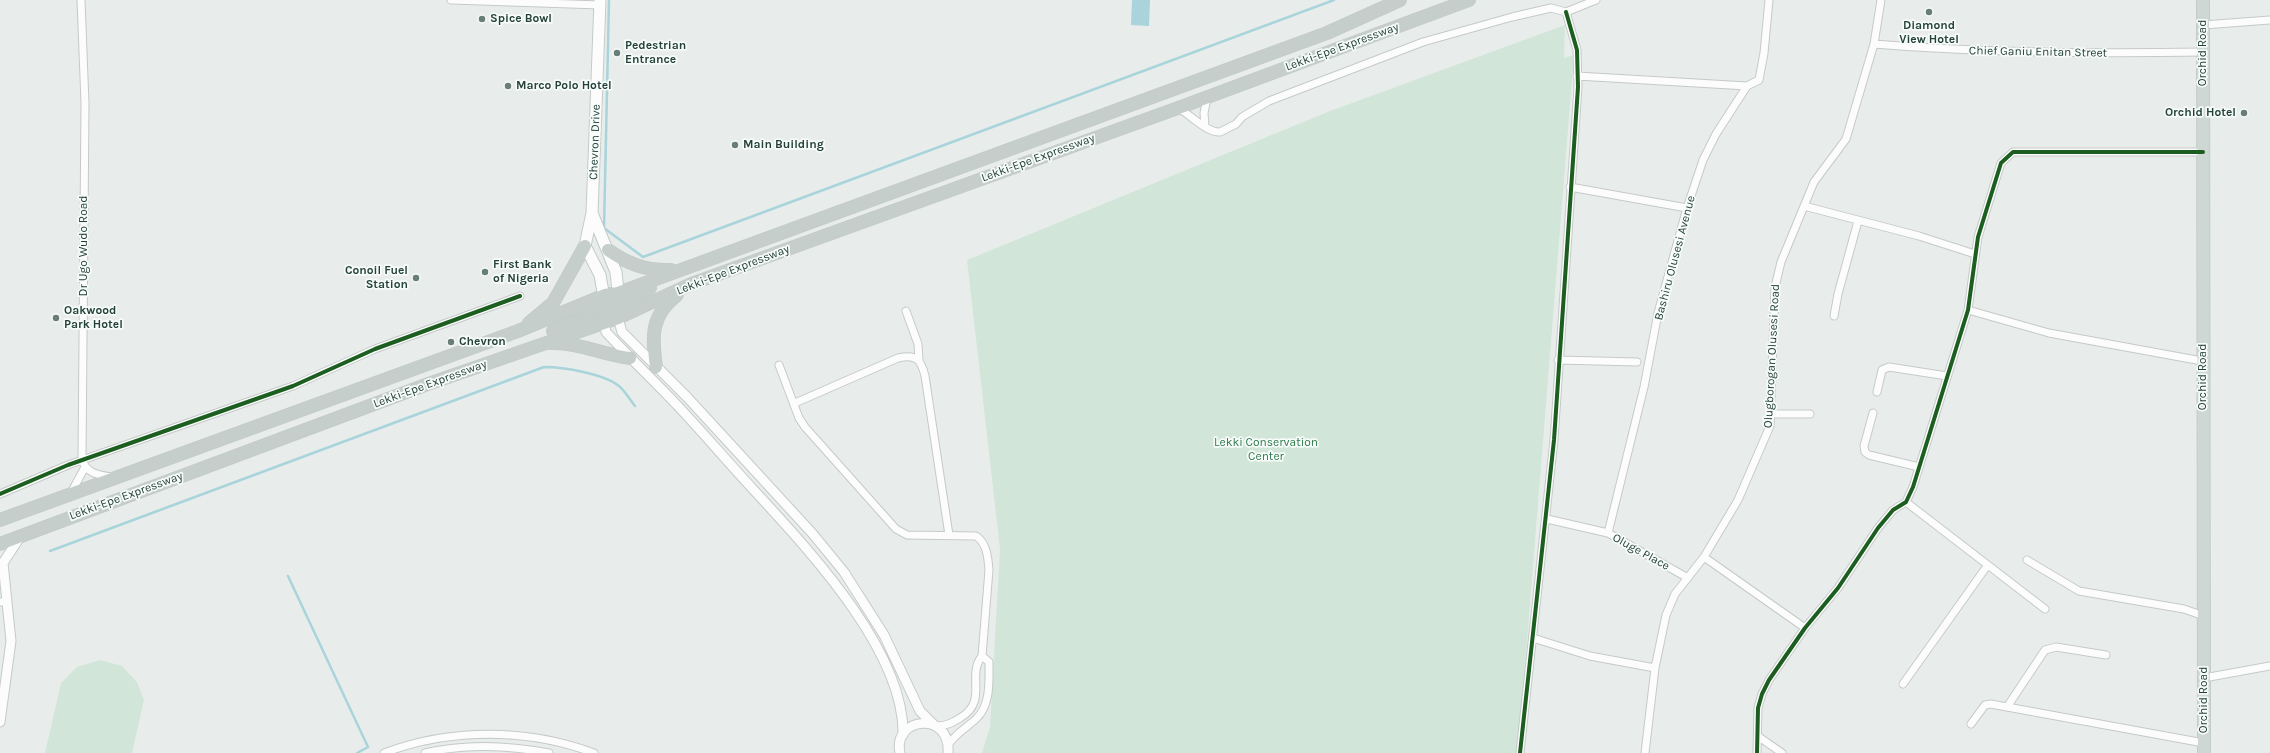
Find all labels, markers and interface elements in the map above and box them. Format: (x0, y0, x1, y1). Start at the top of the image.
marker: Diamond View Hotel (1924, 7, 1934, 17)
place label: Spice Bowl (490, 12, 552, 26)
marker: Spice Bowl (477, 14, 487, 24)
place label: Diamond View Hotel (1899, 19, 1959, 47)
street label: Lekki-Epe Expressway (1283, 20, 1401, 74)
street label: Orchid Road (2196, 20, 2210, 86)
place label: Pedestrian Entrance (625, 39, 686, 67)
street label: Chief Ganiu Enitan Street (1969, 44, 2107, 60)
marker: Pedestrian Entrance (612, 48, 622, 58)
place label: Marco Polo Hotel (516, 79, 612, 93)
marker: Marco Polo Hotel (503, 81, 513, 91)
street label: Chevron Drive (586, 104, 604, 180)
place label: Orchid Hotel (2165, 106, 2236, 120)
marker: Orchid Hotel (2239, 108, 2249, 118)
street label: Lekki-Epe Expressway (979, 131, 1097, 185)
place label: Main Building (743, 138, 824, 152)
marker: Main Building (730, 140, 740, 150)
street label: Bashiru Olusesi Avenue (1651, 194, 1699, 322)
street label: Dr Ugo Wudo Road (77, 196, 91, 296)
street label: Lekki-Epe Expressway (675, 242, 791, 298)
place label: First Bank of Nigeria (493, 258, 552, 286)
place label: Conoil Fuel Station (345, 264, 408, 292)
marker: First Bank of Nigeria (480, 267, 490, 277)
marker: Conoil Fuel Station (411, 273, 421, 283)
street label: Olugborogan Olusesi Road (1761, 284, 1783, 428)
place label: Oakwood Park Hotel (64, 304, 123, 332)
marker: Oakwood Park Hotel (51, 313, 61, 323)
place label: Chevron (459, 335, 506, 349)
marker: Chevron (446, 337, 456, 347)
street label: Orchid Road (2196, 344, 2210, 410)
street label: Lekki-Epe Expressway (371, 357, 489, 411)
park label: Lekki Conservation Center (1214, 436, 1318, 464)
street label: Lekki-Epe Expressway (67, 469, 185, 523)
street label: Oluge Place (1610, 530, 1672, 574)
street label: Orchid Road (2197, 667, 2211, 733)

